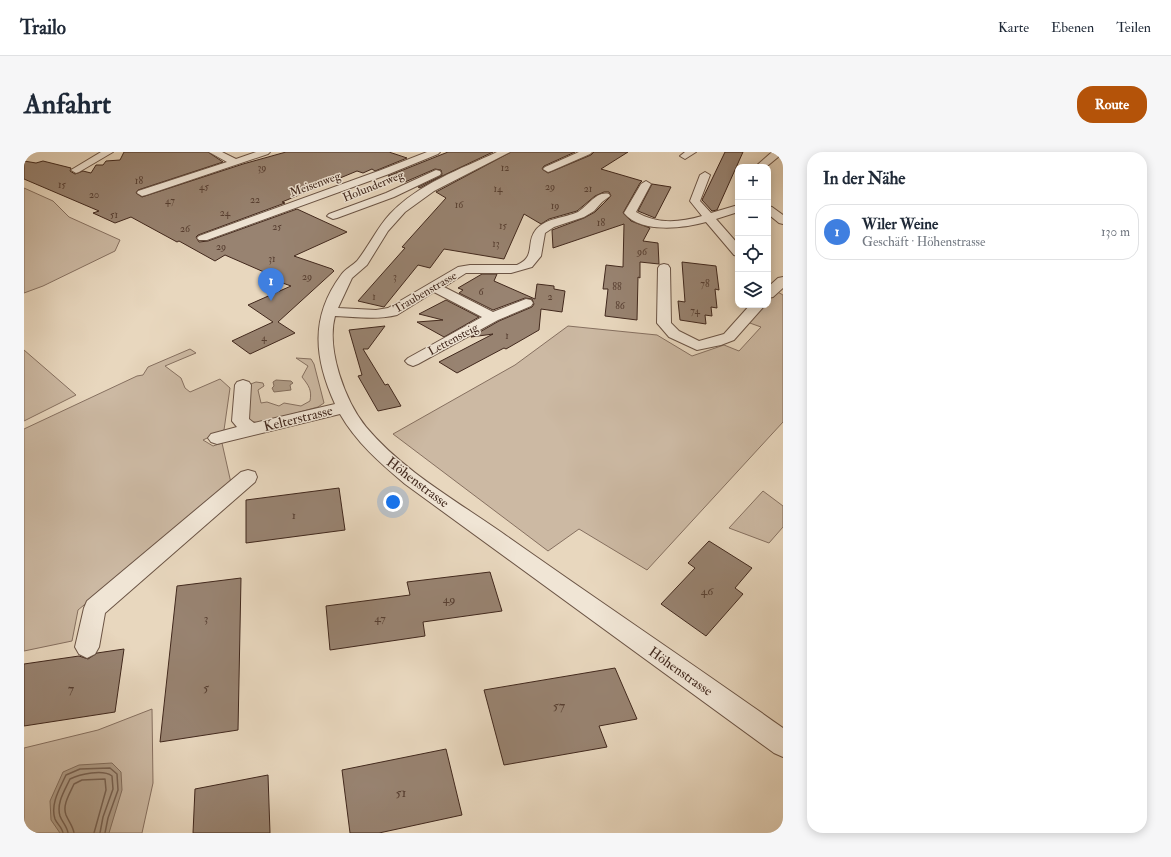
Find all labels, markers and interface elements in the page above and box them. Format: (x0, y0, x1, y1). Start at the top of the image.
text: Trailo (20, 16, 66, 40)
text: Karte (998, 19, 1029, 36)
text: Ebenen (1051, 19, 1094, 36)
text: Teilen (1116, 19, 1151, 36)
button: Route (1077, 86, 1147, 123)
text: Anfahrt (24, 87, 111, 122)
house number: 39 (258, 162, 266, 174)
house number: 12 (501, 162, 509, 174)
map controls (735, 164, 771, 308)
button: + (735, 164, 771, 200)
street label: Holunderweg (341, 167, 407, 205)
street label: Meisenweg (288, 168, 344, 201)
text: In der Nähe (823, 168, 905, 189)
house number: 18 (135, 175, 143, 187)
house number: 15 (58, 179, 67, 191)
house number: 45 (199, 181, 209, 193)
house number: 29 (545, 181, 555, 193)
house number: 14 (494, 183, 503, 195)
house number: 21 (584, 183, 593, 195)
house number: 20 (89, 189, 99, 201)
house number: 22 (250, 194, 260, 206)
house number: 47 (165, 195, 175, 207)
house number: 16 (455, 199, 464, 211)
house number: 19 (551, 200, 559, 212)
button: − (735, 200, 771, 236)
house number: 24 (220, 207, 231, 219)
house number: 51 (110, 209, 118, 221)
text: Wiler Weine (862, 215, 938, 234)
house number: 18 (597, 217, 605, 229)
house number: 15 (499, 220, 508, 232)
house number: 25 (272, 221, 282, 233)
house number: 26 (180, 223, 191, 235)
text: 1 (835, 224, 839, 240)
text: 130 m (1101, 224, 1130, 240)
text: Geschäft · Höhenstrasse (862, 234, 986, 250)
button: locate (735, 236, 771, 272)
house number: 13 (492, 238, 500, 250)
house number: 29 (216, 241, 226, 253)
house number: 96 (636, 246, 648, 258)
house number: 31 (268, 253, 276, 265)
pin: 1 (258, 268, 284, 301)
street label: Traubenstrasse (391, 268, 460, 317)
house number: 29 (302, 271, 312, 283)
house number: 3 (393, 271, 397, 283)
button: layers (735, 272, 771, 308)
house number: 78 (700, 278, 710, 290)
house number: 88 (612, 281, 622, 293)
house number: 6 (478, 286, 484, 298)
house number: 1 (372, 291, 376, 303)
house number: 2 (547, 291, 553, 303)
house number: 86 (615, 300, 626, 312)
house number: 74 (690, 305, 700, 317)
street label: Lettensteig (426, 319, 482, 359)
house number: 1 (505, 330, 509, 342)
house number: 4 (261, 332, 267, 344)
street label: Kelterstrasse (262, 402, 334, 435)
street label: Höhenstrasse (383, 453, 453, 512)
your location (383, 492, 403, 512)
house number: 1 (292, 508, 296, 523)
house number: 46 (701, 584, 714, 599)
house number: 49 (443, 592, 455, 607)
house number: 3 (204, 611, 208, 626)
house number: 47 (374, 611, 386, 626)
street label: Höhenstrasse (645, 643, 716, 700)
house number: 5 (203, 679, 210, 696)
house number: 7 (68, 680, 75, 697)
house number: 57 (553, 697, 566, 714)
house number: 51 (395, 784, 407, 801)

